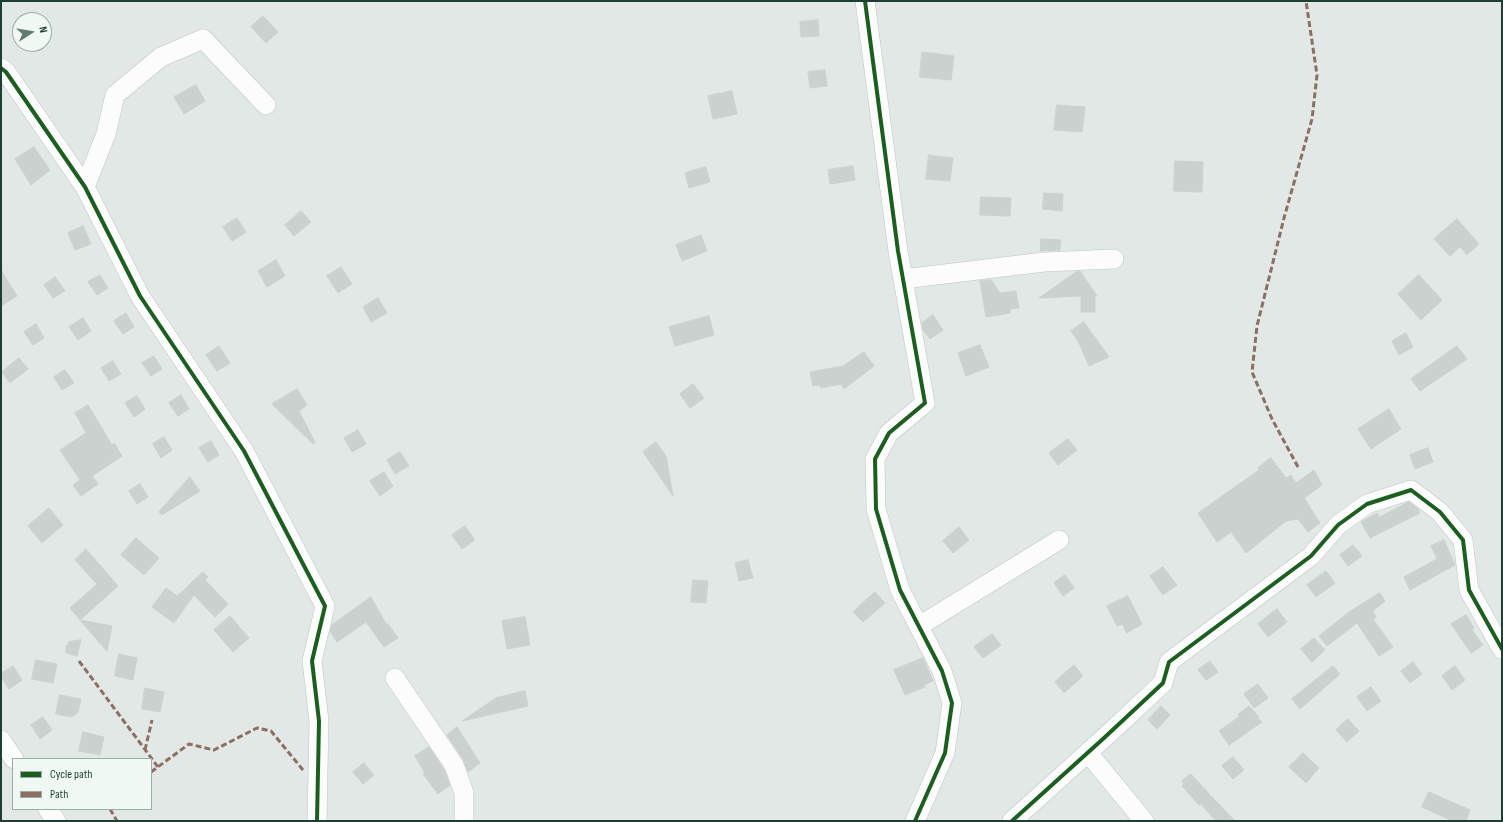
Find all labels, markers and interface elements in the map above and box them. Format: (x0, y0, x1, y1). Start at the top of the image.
north arrow (12, 12, 52, 52)
text: N (36, 25, 50, 34)
legend (12, 758, 152, 810)
text: Cycle path (50, 767, 92, 782)
text: Path (50, 787, 68, 802)

